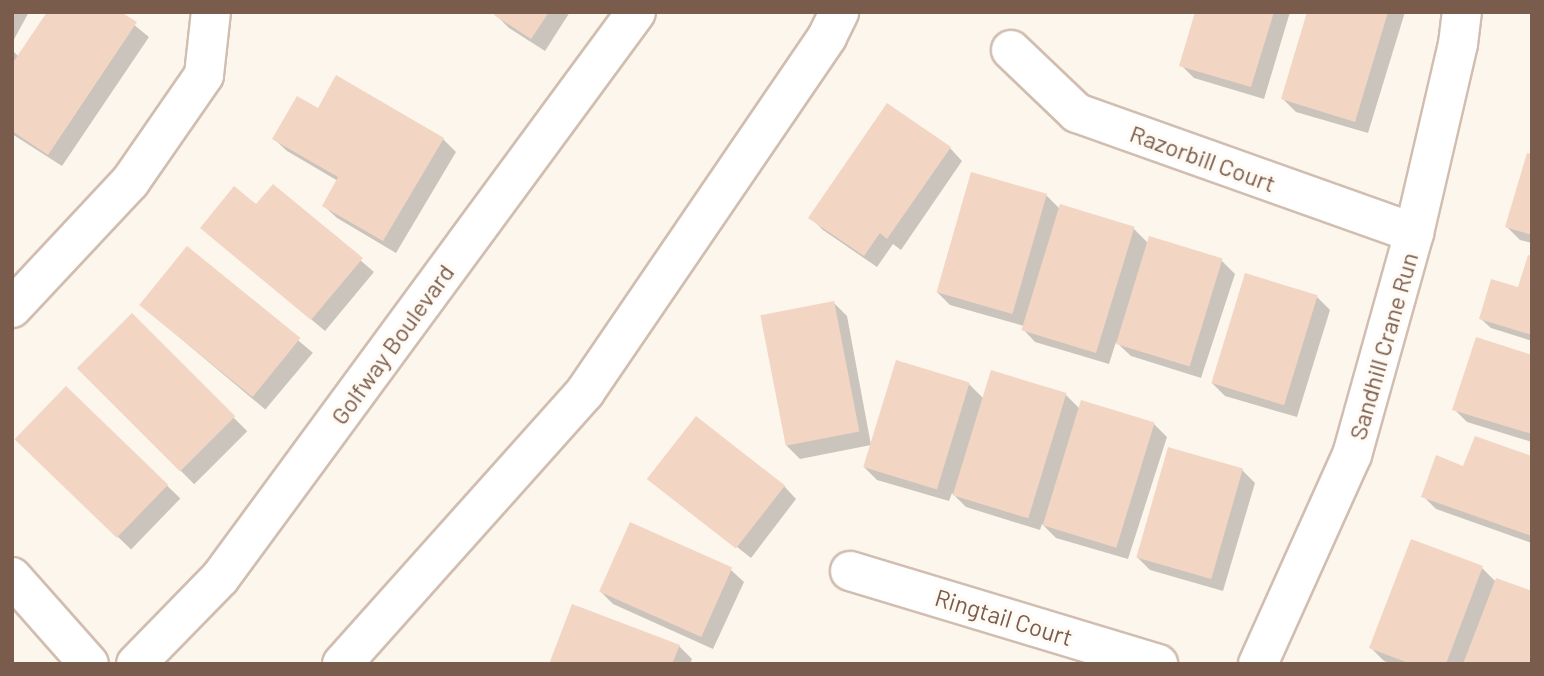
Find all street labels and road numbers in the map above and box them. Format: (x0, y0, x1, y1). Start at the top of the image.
street label: Razorbill Court (1126, 118, 1280, 198)
street label: Sandhill Crane Run (1343, 249, 1423, 443)
street label: Golfway Boulevard (324, 258, 460, 430)
street label: Ringtail Court (932, 582, 1076, 652)

